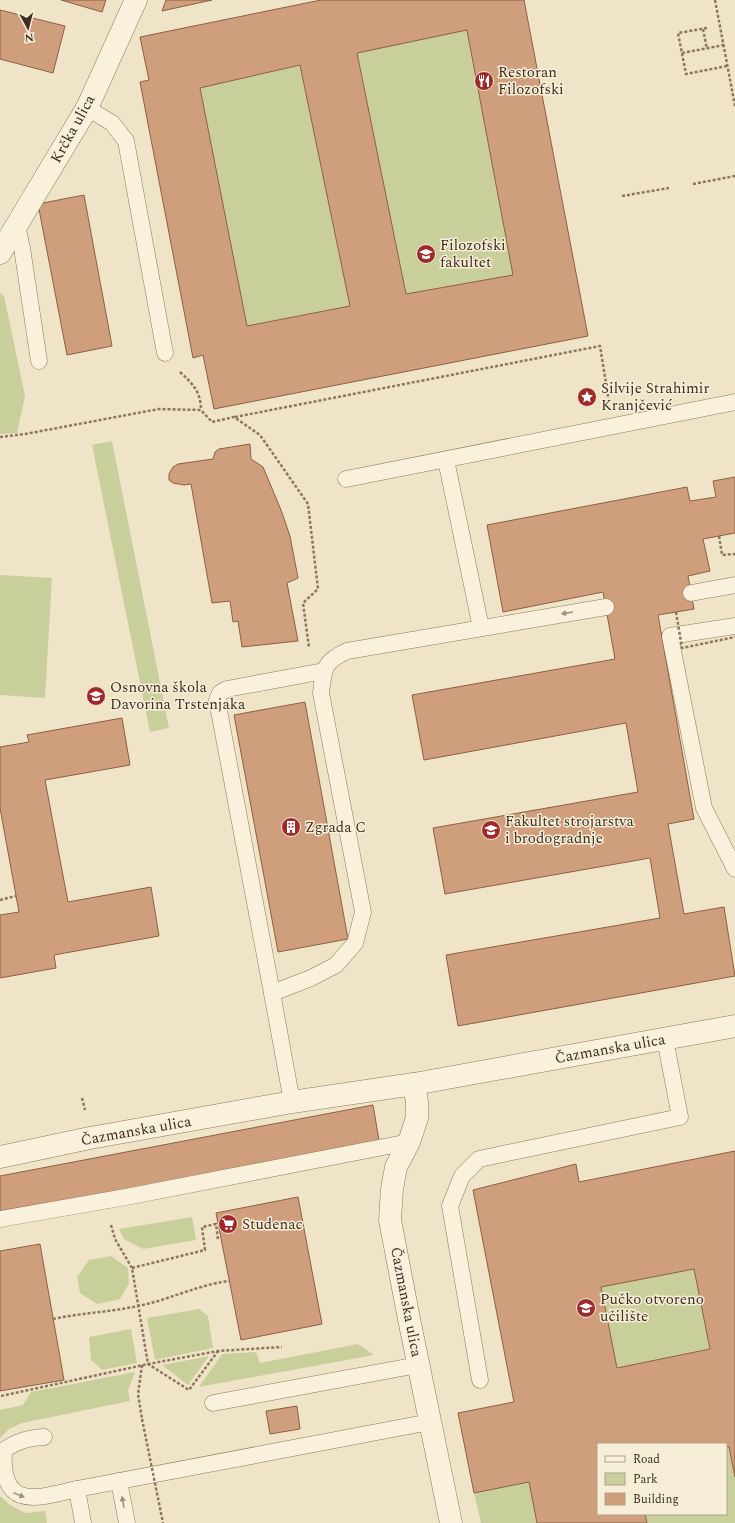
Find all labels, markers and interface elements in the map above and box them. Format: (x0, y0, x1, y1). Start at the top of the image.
north arrow (8, 8, 48, 48)
text: N (24, 28, 35, 46)
place label: Restoran Filozofski (498, 61, 564, 101)
restaurant icon: Restoran Filozofski (473, 70, 495, 92)
street label: Krčka ulica (45, 90, 102, 167)
place label: Filozofski fakultet (440, 234, 506, 274)
school or university icon: Filozofski fakultet (415, 243, 437, 265)
place label: Silvije Strahimir Kranjčević (601, 377, 709, 417)
place icon: Silvije Strahimir Kranjčević (576, 386, 598, 408)
one-way arrow (561, 610, 574, 616)
place label: Osnovna škola Davorina Trstenjaka (110, 676, 246, 716)
school or university icon: Osnovna škola Davorina Trstenjaka (85, 685, 107, 707)
place label: Fakultet strojarstva i brodogradnje (505, 810, 635, 850)
building icon: Zgrada C (280, 816, 302, 838)
place label: Zgrada C (305, 816, 366, 839)
school or university icon: Fakultet strojarstva i brodogradnje (480, 819, 502, 841)
street label: Čazmanska ulica (553, 1028, 668, 1070)
street label: Čazmanska ulica (79, 1110, 194, 1152)
supermarket icon: Studenac (217, 1213, 239, 1235)
place label: Studenac (242, 1213, 303, 1236)
street label: Čazmanska ulica (384, 1245, 428, 1360)
place label: Pučko otvoreno učilište (600, 1288, 704, 1328)
school or university icon: Pučko otvoreno učilište (575, 1297, 597, 1319)
legend (597, 1443, 727, 1515)
text: Road (633, 1450, 660, 1469)
text: Park (633, 1470, 658, 1489)
text: Building (633, 1490, 679, 1509)
one-way arrow (14, 1492, 26, 1498)
one-way arrow (120, 1496, 126, 1508)

